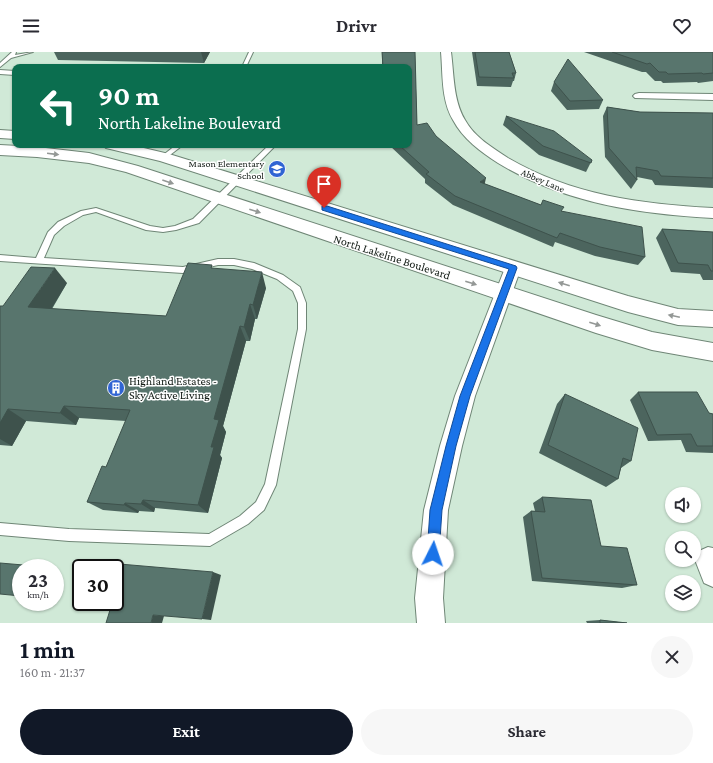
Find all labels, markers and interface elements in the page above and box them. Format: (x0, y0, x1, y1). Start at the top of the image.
icon: menu (20, 15, 42, 37)
icon: heart (671, 15, 693, 37)
text: Drivr (336, 16, 377, 36)
icon: left (32, 80, 84, 132)
text: 90 m (98, 80, 159, 111)
text: North Lakeline Boulevard (98, 113, 281, 133)
one-way arrow (47, 151, 59, 157)
place label: Mason Elementary School (189, 158, 264, 181)
school or university icon: Mason Elementary School (267, 159, 287, 179)
street label: Abbey Lane (519, 166, 567, 195)
pin (307, 167, 341, 208)
icon: arrive (313, 173, 335, 195)
one-way arrow (163, 179, 175, 185)
one-way arrow (250, 208, 262, 214)
street label: North Lakeline Boulevard (332, 231, 453, 283)
one-way arrow (466, 280, 478, 286)
one-way arrow (558, 281, 570, 287)
one-way arrow (668, 312, 680, 318)
one-way arrow (589, 321, 601, 327)
place label: Highland Estates - Sky Active Living (129, 374, 217, 402)
building icon: Highland Estates - Sky Active Living (106, 378, 126, 398)
map controls (665, 487, 701, 611)
button: sound (665, 487, 701, 523)
button: search (665, 531, 701, 567)
position arrow (412, 533, 454, 575)
speed limit sign: 30 (72, 559, 124, 611)
text: 23 (28, 569, 48, 591)
button: layers (665, 575, 701, 611)
text: km/h (27, 589, 49, 600)
text: 1 min (20, 636, 75, 663)
button: close (651, 636, 693, 678)
text: 160 m · 21:37 (20, 665, 85, 680)
button: Exit (20, 709, 353, 755)
button: Share (361, 709, 693, 755)

